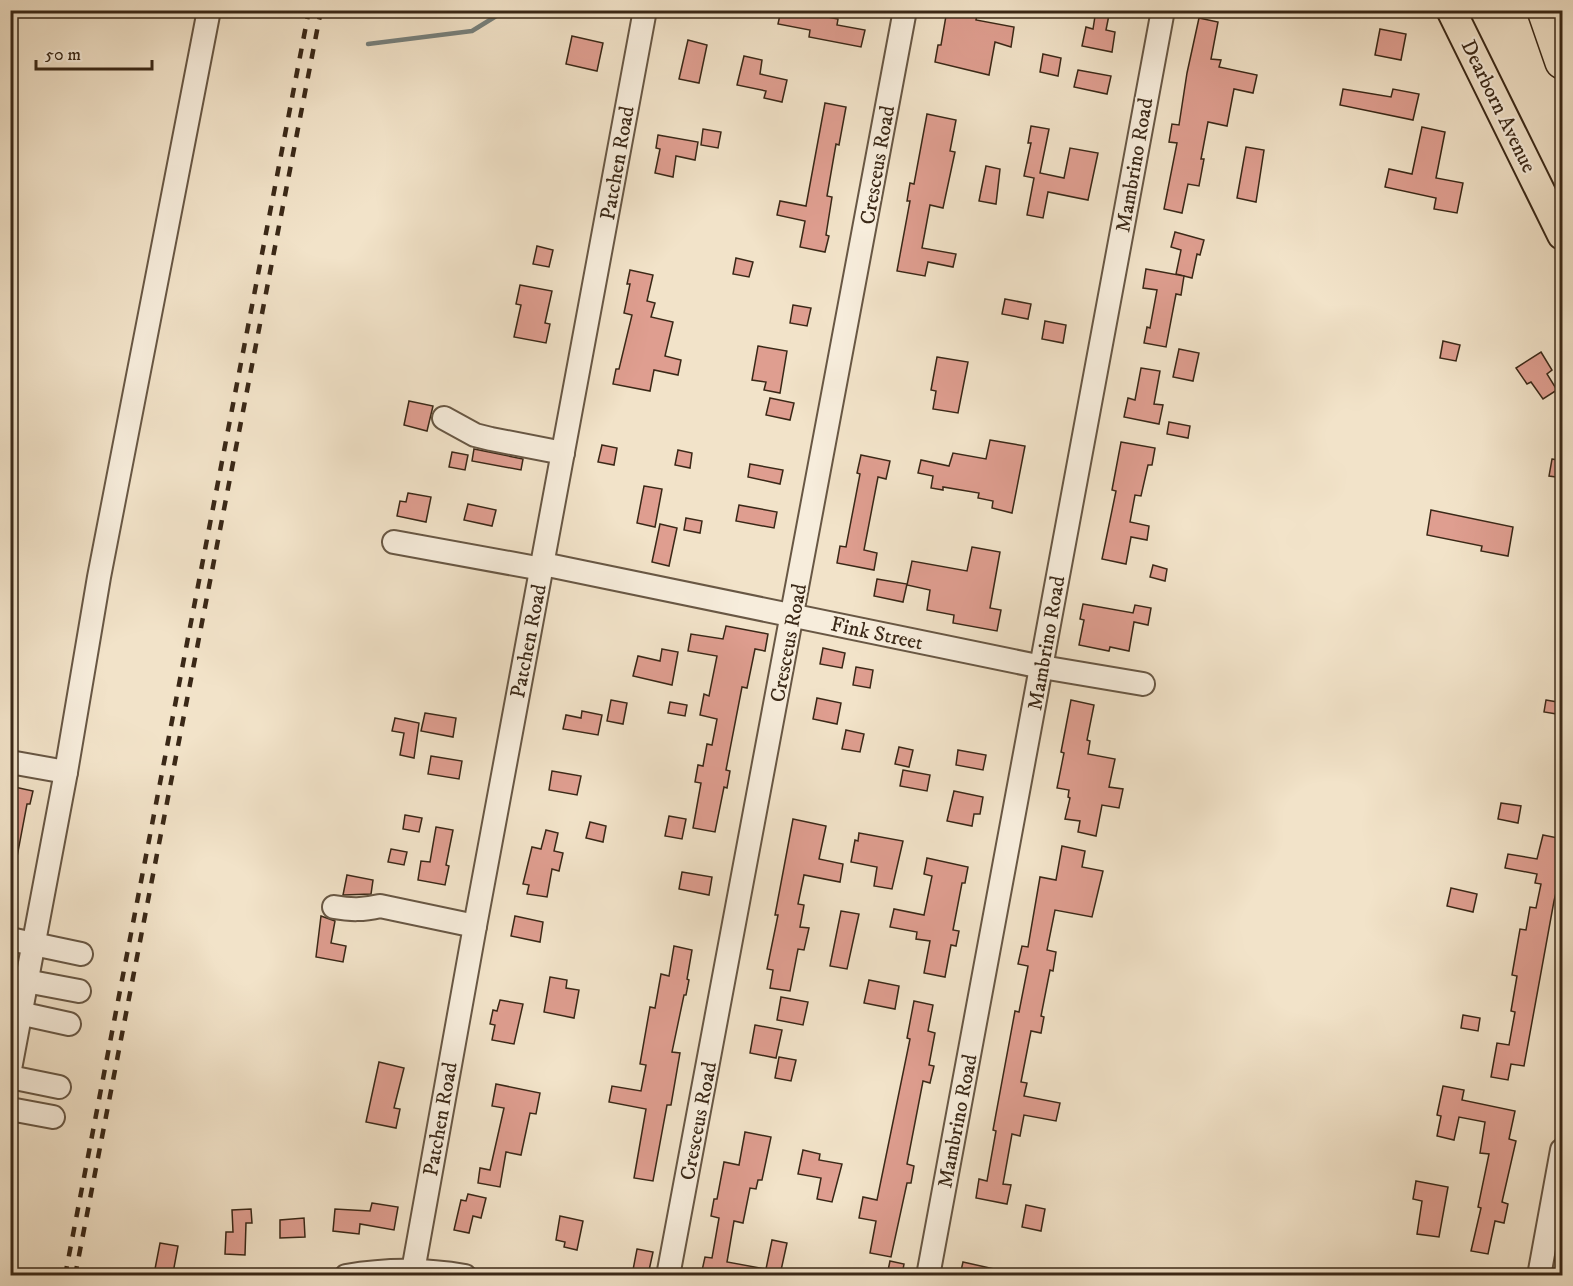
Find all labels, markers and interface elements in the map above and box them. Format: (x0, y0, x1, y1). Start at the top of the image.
scale bar (36, 33, 152, 71)
street label: Dearborn Avenue (1455, 36, 1542, 178)
text: 50 m (45, 44, 81, 66)
street label: Mambrino Road (1110, 95, 1160, 234)
street label: Cresceus Road (855, 103, 901, 227)
street label: Patchen Road (595, 104, 641, 222)
street label: Mambrino Road (1022, 573, 1072, 712)
street label: Cresceus Road (765, 581, 813, 705)
street label: Patchen Road (505, 582, 553, 700)
street label: Fink Street (828, 612, 926, 657)
street label: Mambrino Road (932, 1051, 984, 1190)
street label: Cresceus Road (675, 1059, 723, 1183)
street label: Patchen Road (418, 1060, 464, 1178)

